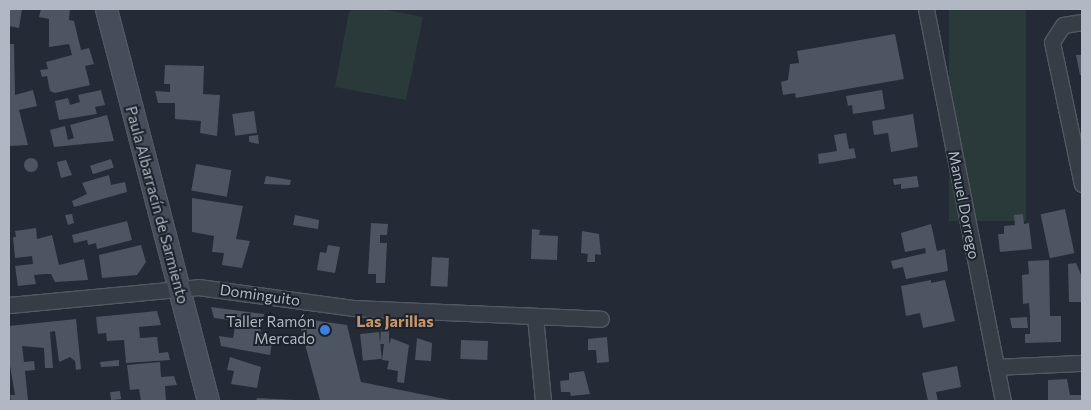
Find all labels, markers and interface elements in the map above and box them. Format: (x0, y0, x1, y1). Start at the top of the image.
street label: Paula Albarracín de Sarmiento (122, 104, 192, 306)
street label: Manuel Dorrego (945, 149, 983, 261)
street label: Dominguito (219, 280, 301, 310)
district label: Las Jarillas (356, 311, 434, 331)
place label: Taller Ramón Mercado (226, 312, 315, 347)
marker: Taller Ramón Mercado (319, 324, 331, 336)

